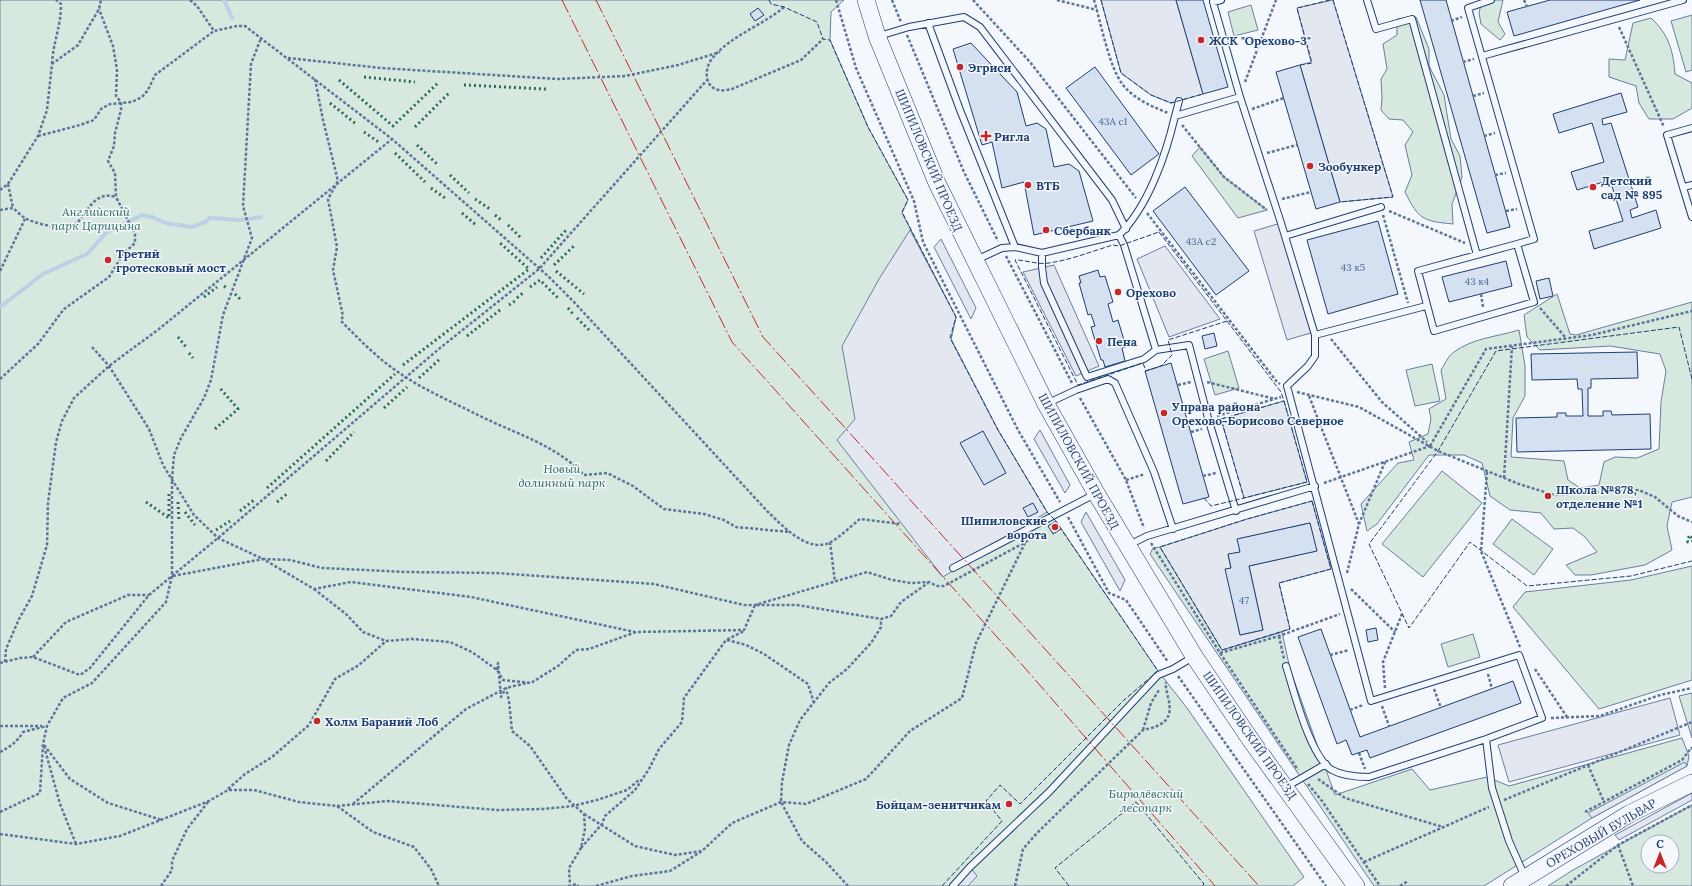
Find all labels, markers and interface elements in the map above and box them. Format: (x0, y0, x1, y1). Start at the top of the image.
place label: ЖСК "Орехово-3" (1209, 33, 1311, 48)
marker: ЖСК "Орехово-3" (1196, 35, 1206, 45)
place label: Эгриси (968, 60, 1012, 75)
marker: Эгриси (955, 62, 965, 72)
street label: ШИПИЛОВСКИЙ ПРОЕЗД (892, 87, 966, 233)
house number: 43А с1 (1099, 115, 1128, 128)
place label: Ригла (994, 129, 1031, 144)
marker: Ригла (981, 131, 991, 141)
place label: Зообункер (1318, 159, 1381, 174)
marker: Зообункер (1305, 161, 1315, 171)
place label: Детский сад № 895 (1601, 173, 1663, 202)
place label: ВТБ (1036, 178, 1060, 193)
marker: ВТБ (1023, 180, 1033, 190)
marker: Детский сад № 895 (1588, 182, 1598, 192)
park label: Английский парк Царицына (51, 204, 141, 233)
place label: Сбербанк (1054, 223, 1111, 238)
marker: Сбербанк (1041, 225, 1051, 235)
house number: 43А с2 (1186, 235, 1216, 248)
place label: Третий гротесковый мост (116, 246, 226, 275)
marker: Третий гротесковый мост (103, 255, 113, 265)
house number: 43 к5 (1341, 261, 1365, 274)
house number: 43 к4 (1465, 275, 1490, 288)
place label: Орехово (1126, 285, 1176, 300)
marker: Орехово (1113, 287, 1123, 297)
place label: Пена (1107, 334, 1138, 349)
marker: Пена (1094, 336, 1104, 346)
street label: ШИПИЛОВСКИЙ ПРОЕЗД (1035, 390, 1123, 532)
place label: Управа района Орехово-Борисово Северное (1172, 399, 1344, 428)
marker: Управа района Орехово-Борисово Северное (1159, 408, 1169, 418)
park label: Новый долинный парк (519, 461, 605, 490)
place label: Школа №878, отделение №1 (1556, 482, 1643, 511)
marker: Школа №878, отделение №1 (1543, 491, 1553, 501)
place label: Шипиловские ворота (961, 513, 1048, 542)
marker: Шипиловские ворота (1050, 522, 1060, 532)
house number: 47 (1239, 594, 1249, 607)
street label: ШИПИЛОВСКИЙ ПРОЕЗД (1200, 668, 1300, 802)
place label: Холм Бараний Лоб (325, 714, 439, 729)
marker: Холм Бараний Лоб (312, 716, 322, 726)
park label: Бирюлёвский лесопарк (1109, 786, 1184, 815)
street label: ОРЕХОВЫЙ БУЛЬВАР (1543, 795, 1659, 871)
place label: Бойцам-зенитчикам (876, 797, 1001, 812)
marker: Бойцам-зенитчикам (1004, 799, 1014, 809)
north arrow (1640, 834, 1680, 874)
text: С (1656, 837, 1664, 851)

